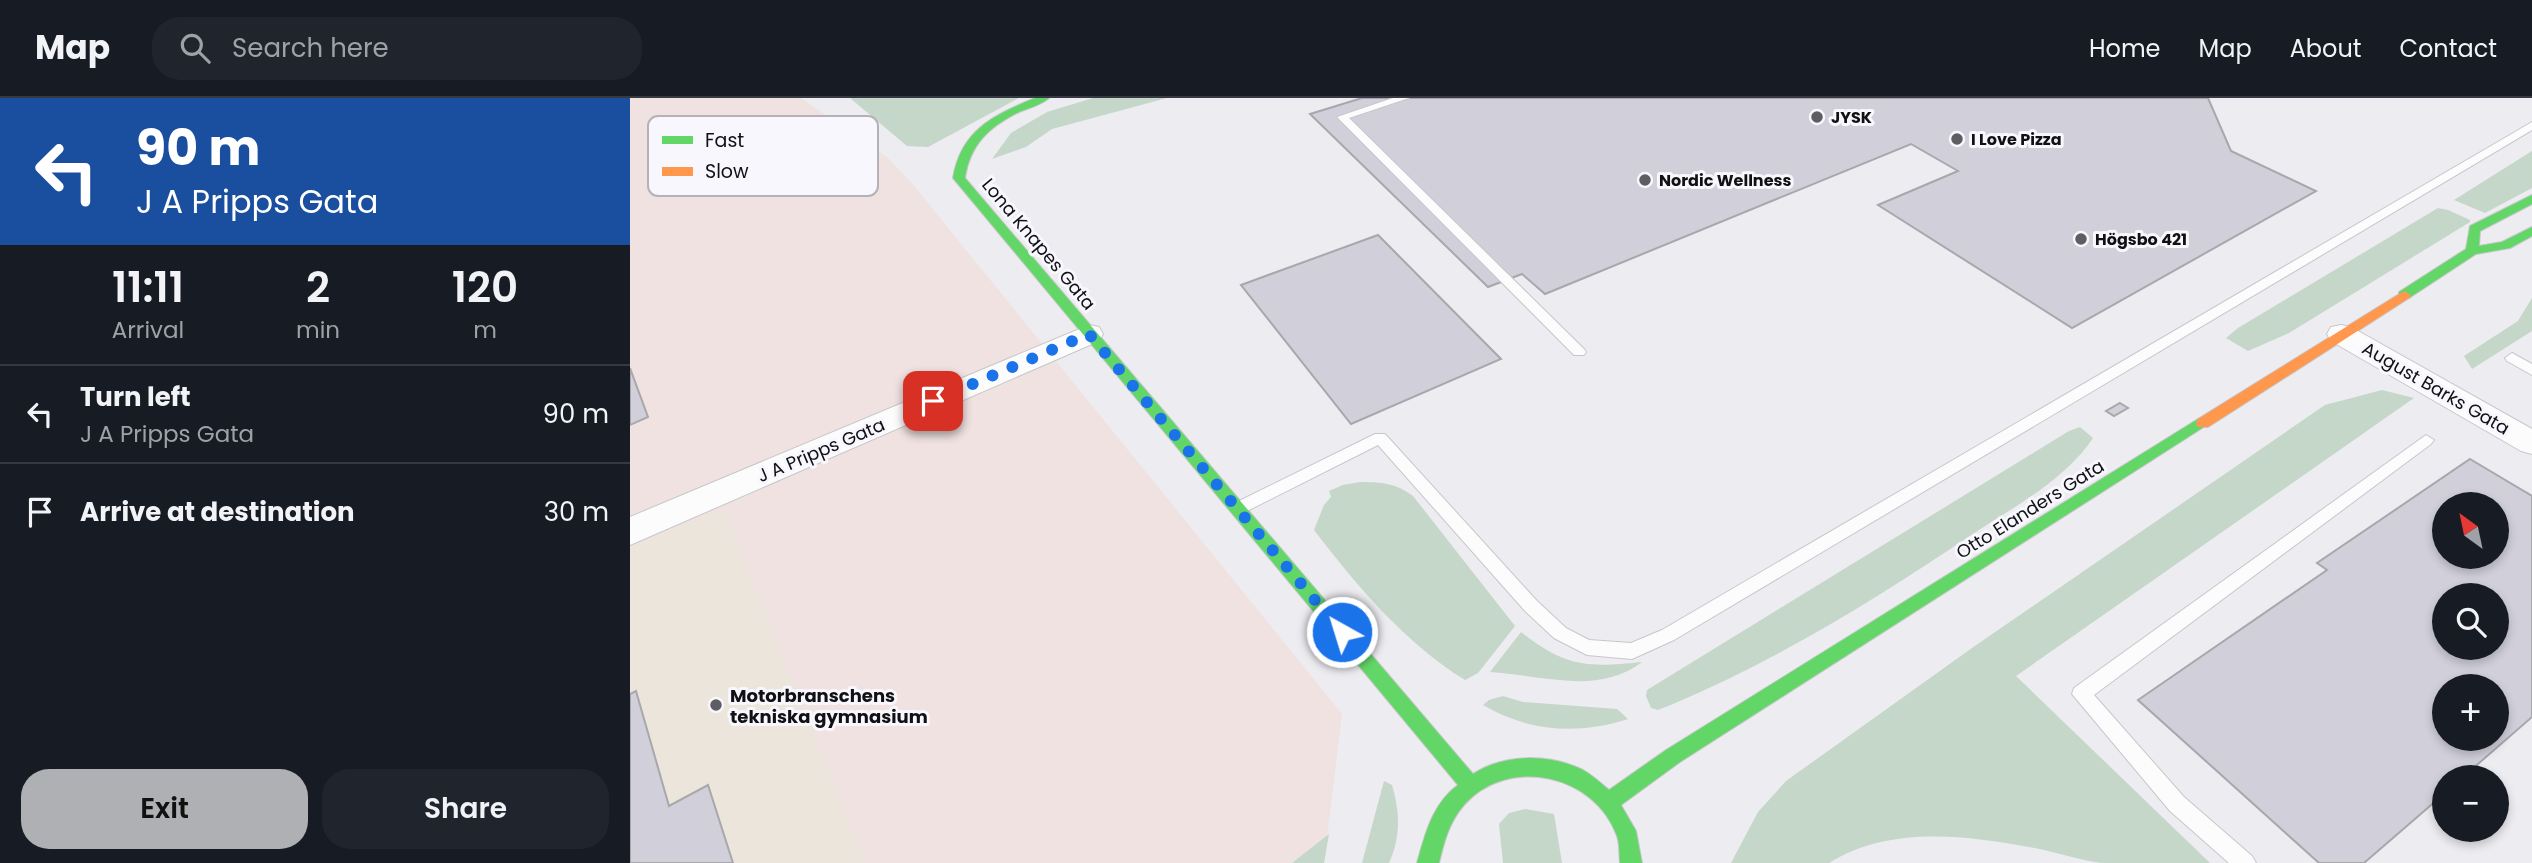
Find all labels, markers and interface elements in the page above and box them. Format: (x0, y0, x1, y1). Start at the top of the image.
search box (152, 17, 642, 80)
text: Map (35, 24, 110, 71)
icon: search (176, 29, 214, 67)
text: Search here (232, 30, 389, 66)
text: Home (2089, 32, 2161, 65)
text: Map (2199, 32, 2252, 65)
text: About (2290, 32, 2361, 65)
text: Contact (2399, 32, 2497, 65)
place label: JYSK (1831, 106, 1872, 129)
marker: JYSK (1809, 109, 1825, 125)
text: 90 m (136, 114, 260, 182)
legend (648, 116, 878, 196)
icon: left (21, 126, 112, 217)
text: Fast (705, 127, 744, 154)
place label: I Love Pizza (1971, 128, 2062, 151)
marker: I Love Pizza (1949, 131, 1965, 147)
text: Slow (705, 158, 749, 185)
place label: Nordic Wellness (1659, 169, 1791, 192)
marker: Nordic Wellness (1637, 172, 1653, 188)
street label: Lona Knapes Gata (976, 173, 1102, 315)
text: J A Pripps Gata (136, 179, 378, 224)
place label: Högsbo 421 (2095, 228, 2187, 251)
marker: Högsbo 421 (2073, 231, 2089, 247)
text: 11:11 (112, 258, 184, 317)
text: 2 (306, 258, 330, 317)
text: 120 (452, 258, 518, 317)
text: Arrival (112, 314, 184, 346)
text: min (296, 314, 340, 346)
text: m (473, 314, 497, 346)
street label: August Barks Gata (2358, 336, 2514, 440)
pin (903, 371, 963, 431)
text: Turn left (80, 379, 191, 415)
icon: arrive (914, 382, 952, 420)
icon: left (21, 395, 59, 433)
text: 90 m (543, 396, 609, 432)
street label: J A Pripps Gata (753, 412, 889, 488)
text: J A Pripps Gata (80, 418, 254, 450)
street label: Otto Elanders Gata (1951, 453, 2109, 565)
north arrow (2432, 492, 2510, 569)
map controls (2432, 492, 2509, 842)
icon: arrive (21, 493, 59, 531)
text: Arrive at destination (80, 494, 355, 530)
text: 30 m (544, 494, 609, 530)
button: search (2432, 583, 2509, 660)
position arrow (1305, 595, 1379, 669)
button: + (2432, 674, 2509, 751)
place label: Motorbranschens tekniska gymnasium (730, 683, 928, 729)
marker: Motorbranschens tekniska gymnasium (708, 697, 724, 713)
button: − (2432, 765, 2509, 842)
button: Exit (21, 769, 308, 849)
button: Share (322, 769, 609, 849)

